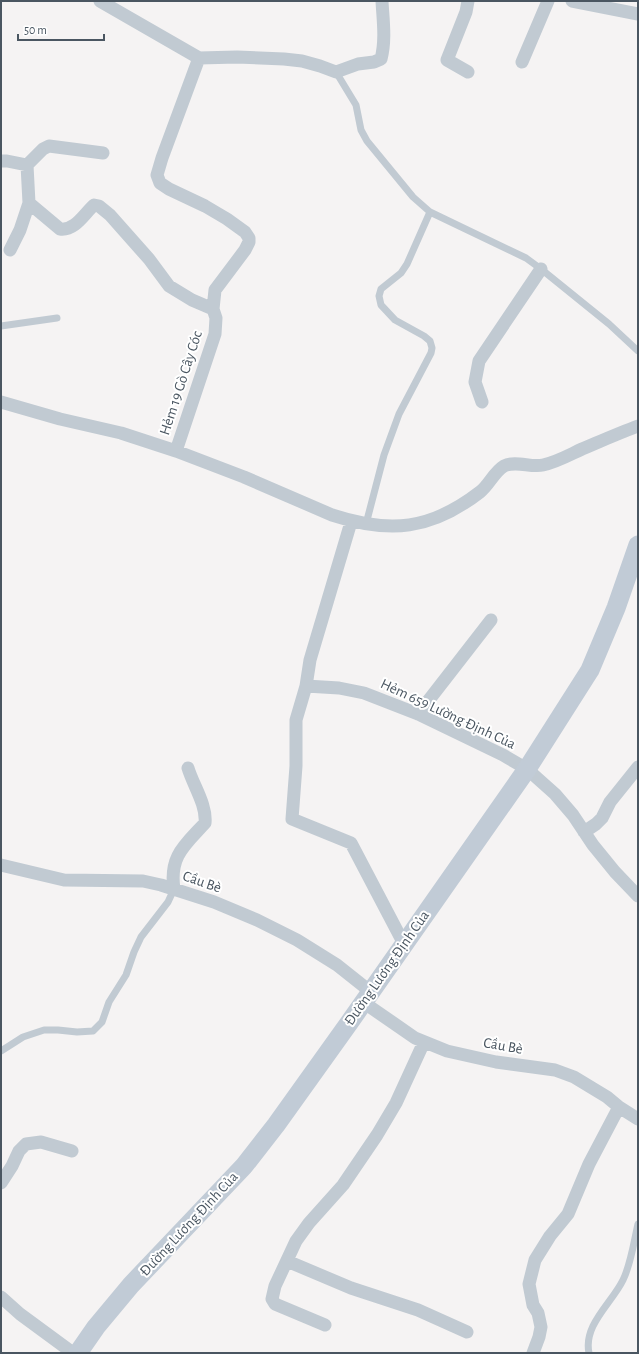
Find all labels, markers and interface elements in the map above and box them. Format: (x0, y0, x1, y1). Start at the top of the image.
scale bar (18, 16, 104, 42)
text: 50 m (24, 24, 47, 36)
street label: Hẻm 19 Gò Cây Cóc (157, 329, 205, 437)
street label: Hẻm 659 Lường Định Của (378, 676, 518, 752)
street label: Cầu Bè (181, 868, 223, 896)
street label: Đường Lương Định Của (342, 908, 432, 1028)
street label: Cầu Bè (482, 1035, 524, 1057)
street label: Đường Lương Định Của (137, 1169, 241, 1279)

